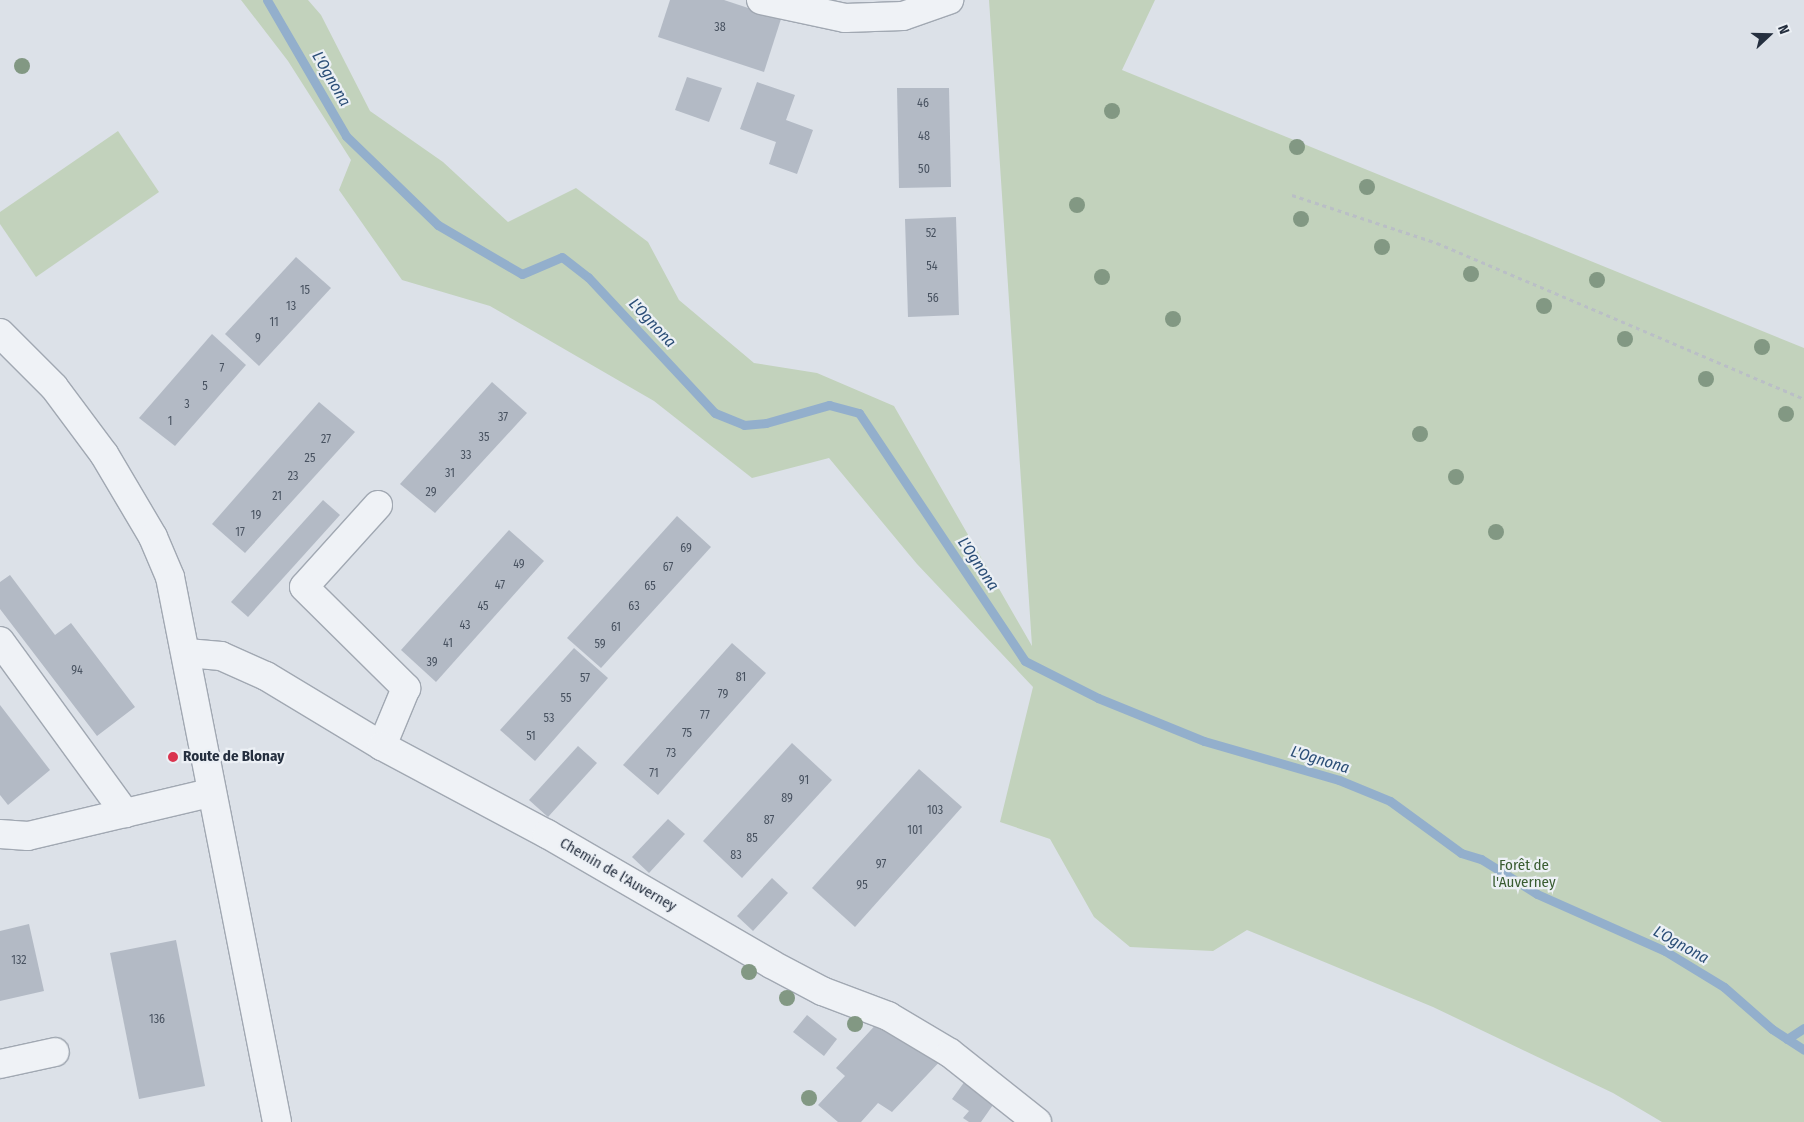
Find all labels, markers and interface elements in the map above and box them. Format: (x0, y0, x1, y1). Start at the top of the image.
north arrow (1744, 10, 1794, 60)
house number: 38 (714, 21, 726, 35)
text: N (1774, 22, 1793, 36)
water label: L'Ognona (308, 48, 354, 110)
house number: 46 (917, 97, 929, 111)
house number: 48 (918, 130, 930, 144)
house number: 50 (918, 163, 930, 177)
house number: 52 (926, 227, 936, 241)
house number: 54 (926, 260, 938, 274)
house number: 15 (300, 284, 310, 298)
house number: 56 (927, 292, 939, 306)
water label: L'Ognona (624, 294, 680, 352)
house number: 13 (286, 300, 296, 314)
house number: 11 (269, 316, 279, 330)
house number: 9 (255, 332, 261, 346)
house number: 7 (220, 362, 224, 376)
house number: 5 (202, 380, 208, 394)
house number: 3 (184, 398, 190, 412)
house number: 37 (498, 411, 508, 425)
house number: 1 (168, 415, 172, 429)
house number: 35 (479, 431, 489, 445)
house number: 27 (321, 433, 331, 447)
house number: 33 (461, 449, 471, 463)
house number: 25 (305, 452, 315, 466)
house number: 31 (445, 467, 455, 481)
house number: 23 (288, 470, 298, 484)
house number: 29 (425, 486, 437, 500)
house number: 21 (272, 490, 282, 504)
house number: 19 (251, 509, 261, 523)
house number: 17 (235, 526, 245, 540)
water label: L'Ognona (953, 534, 1003, 594)
house number: 69 (680, 542, 692, 556)
house number: 49 (513, 558, 525, 572)
house number: 67 (663, 561, 673, 575)
house number: 47 (495, 579, 505, 593)
house number: 65 (644, 580, 656, 594)
house number: 45 (477, 600, 489, 614)
house number: 63 (628, 600, 640, 614)
house number: 43 (459, 619, 471, 633)
house number: 61 (611, 621, 621, 635)
house number: 41 (443, 637, 453, 651)
house number: 59 (594, 638, 606, 652)
house number: 39 (426, 656, 438, 670)
house number: 94 (71, 664, 83, 678)
house number: 81 (736, 671, 746, 685)
house number: 57 (580, 672, 590, 686)
house number: 79 (718, 688, 728, 702)
house number: 55 (561, 692, 571, 706)
house number: 77 (700, 709, 710, 723)
house number: 53 (544, 712, 554, 726)
house number: 75 (682, 727, 692, 741)
house number: 51 (526, 730, 536, 744)
water label: L'Ognona (1288, 742, 1352, 778)
house number: 73 (666, 747, 676, 761)
place label: Route de Blonay (183, 748, 284, 766)
marker: Route de Blonay (167, 751, 179, 763)
house number: 71 (649, 767, 659, 781)
house number: 91 (799, 774, 809, 788)
house number: 89 (781, 792, 793, 806)
house number: 103 (927, 804, 943, 818)
house number: 87 (764, 814, 774, 828)
house number: 101 (907, 824, 923, 838)
house number: 85 (746, 832, 758, 846)
street label: Chemin de l'Auverney (556, 834, 680, 916)
house number: 83 (730, 849, 742, 863)
park label: Forêt de l'Auverney (1492, 856, 1556, 891)
house number: 97 (876, 858, 886, 872)
house number: 95 (856, 879, 868, 893)
water label: L'Ognona (1650, 922, 1712, 968)
house number: 132 (11, 954, 27, 968)
house number: 136 (149, 1013, 165, 1027)

